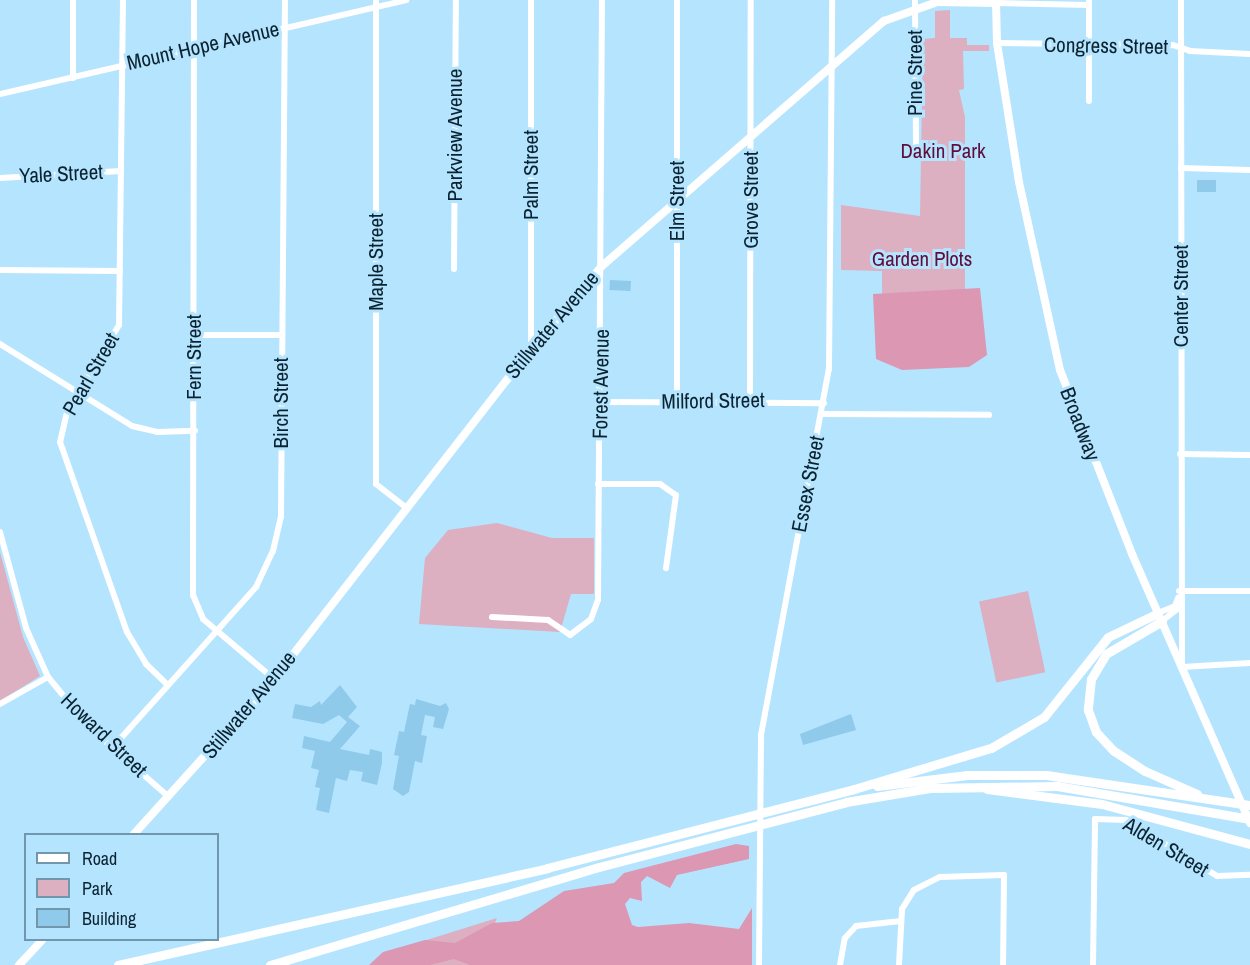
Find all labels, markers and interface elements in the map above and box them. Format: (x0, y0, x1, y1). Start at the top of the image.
street label: Mount Hope Avenue (124, 16, 282, 76)
street label: Pine Street (902, 30, 928, 116)
street label: Congress Street (1044, 32, 1168, 60)
street label: Parkview Avenue (442, 68, 468, 202)
street label: Palm Street (518, 130, 544, 220)
park label: Dakin Park (900, 138, 986, 164)
street label: Grove Street (738, 151, 764, 249)
street label: Yale Street (18, 159, 104, 189)
street label: Elm Street (664, 161, 690, 241)
street label: Maple Street (363, 213, 389, 311)
street label: Center Street (1168, 245, 1194, 347)
park label: Garden Plots (872, 246, 972, 272)
street label: Stillwater Avenue (499, 266, 605, 384)
street label: Fern Street (181, 314, 207, 400)
street label: Pearl Street (57, 328, 125, 420)
street label: Forest Avenue (587, 328, 615, 440)
street label: Birch Street (268, 358, 294, 448)
street label: Broadway (1055, 384, 1105, 464)
street label: Milford Street (661, 387, 765, 415)
street label: Essex Street (786, 434, 830, 534)
street label: Stillwater Avenue (196, 646, 302, 764)
street label: Howard Street (56, 688, 152, 782)
street label: Alden Street (1119, 812, 1213, 882)
legend (24, 833, 219, 941)
text: Road (82, 846, 117, 871)
text: Park (82, 876, 112, 901)
text: Building (82, 906, 136, 931)

